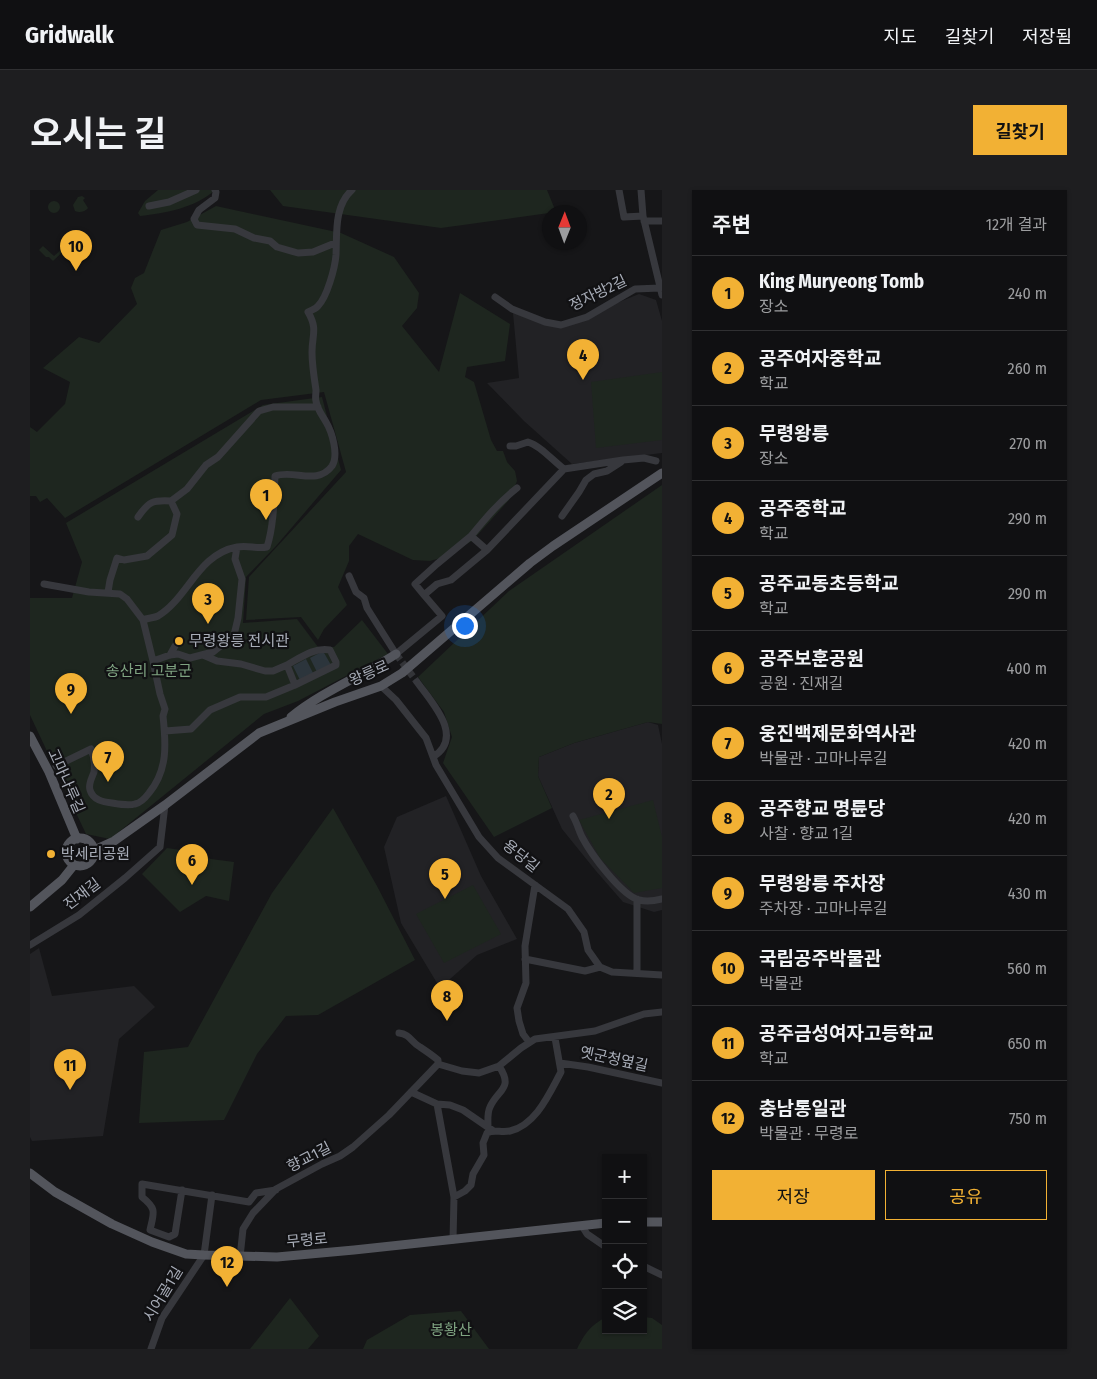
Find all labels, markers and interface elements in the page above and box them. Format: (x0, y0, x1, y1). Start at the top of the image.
text: Gridwalk (25, 21, 114, 49)
text: 지도 (884, 26, 917, 48)
text: 길찾기 (945, 26, 994, 48)
text: 저장됨 (1022, 26, 1072, 48)
button: 길찾기 (973, 105, 1067, 155)
text: 오시는 길 (30, 113, 166, 155)
north arrow (542, 205, 587, 250)
text: 주변 (712, 212, 751, 238)
text: 12개 결과 (986, 215, 1047, 234)
pin: 10 (60, 230, 92, 271)
text: King Muryeong Tomb (759, 270, 924, 293)
street label: 정자방2길 (566, 271, 630, 315)
text: 1 (725, 284, 731, 303)
text: 240 m (1008, 284, 1047, 303)
text: 장소 (759, 297, 788, 316)
pin: 4 (567, 339, 599, 380)
text: 공주여자중학교 (759, 347, 881, 370)
text: 2 (724, 359, 732, 378)
text: 260 m (1008, 359, 1047, 378)
text: 학교 (759, 374, 788, 393)
text: 무령왕릉 (759, 422, 829, 445)
text: 3 (724, 434, 732, 453)
text: 270 m (1009, 434, 1047, 453)
text: 장소 (759, 449, 788, 468)
pin: 1 (250, 479, 282, 520)
text: 공주중학교 (759, 497, 846, 520)
text: 4 (724, 509, 732, 528)
text: 290 m (1008, 509, 1047, 528)
text: 학교 (759, 524, 788, 543)
text: 공주교동초등학교 (759, 572, 899, 595)
pin: 3 (192, 583, 224, 624)
text: 5 (724, 584, 732, 603)
text: 290 m (1008, 584, 1047, 603)
text: 학교 (759, 599, 788, 618)
your location (452, 613, 478, 639)
place label: 무령왕릉 전시관 (189, 632, 289, 650)
marker: 무령왕릉 전시관 (173, 635, 185, 647)
text: 공주보훈공원 (759, 647, 864, 670)
street label: 왕릉로 (346, 656, 392, 690)
text: 6 (724, 659, 732, 678)
text: 400 m (1007, 659, 1047, 678)
park label: 송산리 고분군 (106, 662, 192, 680)
pin: 9 (55, 673, 87, 714)
text: 공원 · 진재길 (759, 674, 844, 693)
text: 웅진백제문화역사관 (759, 722, 916, 745)
text: 7 (725, 734, 731, 753)
text: 420 m (1008, 734, 1047, 753)
pin: 7 (92, 741, 124, 782)
street label: 고마나루길 (44, 746, 88, 816)
text: 박물관 · 고마나루길 (759, 749, 888, 768)
pin: 2 (593, 778, 625, 819)
text: 공주향교 명륜당 (759, 797, 885, 820)
text: 8 (724, 809, 732, 828)
text: 420 m (1008, 809, 1047, 828)
text: 사찰 · 향교 1길 (759, 824, 854, 843)
street label: 용당길 (499, 836, 543, 876)
pin: 6 (176, 844, 208, 885)
place label: 박세리공원 (61, 845, 130, 863)
marker: 박세리공원 (45, 848, 57, 860)
pin: 5 (429, 858, 461, 899)
text: 무령왕릉 주차장 (759, 872, 885, 895)
street label: 진재길 (60, 874, 104, 914)
text: 9 (724, 884, 732, 903)
text: 430 m (1008, 884, 1047, 903)
text: 주차장 · 고마나루길 (759, 899, 888, 918)
text: 국립공주박물관 (759, 947, 881, 970)
text: 10 (720, 959, 736, 978)
text: 560 m (1007, 959, 1047, 978)
text: 박물관 (759, 974, 803, 993)
pin: 8 (431, 980, 463, 1021)
text: 공주금성여자고등학교 (759, 1022, 934, 1045)
text: 11 (721, 1034, 735, 1053)
text: 650 m (1007, 1034, 1047, 1053)
street label: 옛군청옆길 (578, 1043, 650, 1075)
pin: 11 (54, 1049, 86, 1090)
text: 학교 (759, 1049, 788, 1068)
text: 충남통일관 (759, 1097, 846, 1120)
text: 12 (721, 1109, 735, 1128)
text: 750 m (1009, 1109, 1047, 1128)
text: 박물관 · 무령로 (759, 1124, 858, 1143)
street label: 향교1길 (284, 1138, 334, 1176)
map controls (602, 1154, 647, 1334)
button: + (602, 1154, 647, 1199)
button: 저장 (712, 1170, 875, 1220)
button: 공유 (885, 1170, 1047, 1220)
button: − (602, 1199, 647, 1244)
street label: 무령로 (286, 1229, 328, 1251)
button: locate (602, 1244, 647, 1289)
pin: 12 (211, 1246, 243, 1287)
street label: 시어골1길 (140, 1263, 186, 1325)
button: layers (602, 1289, 647, 1334)
park label: 봉황산 (430, 1321, 472, 1339)

